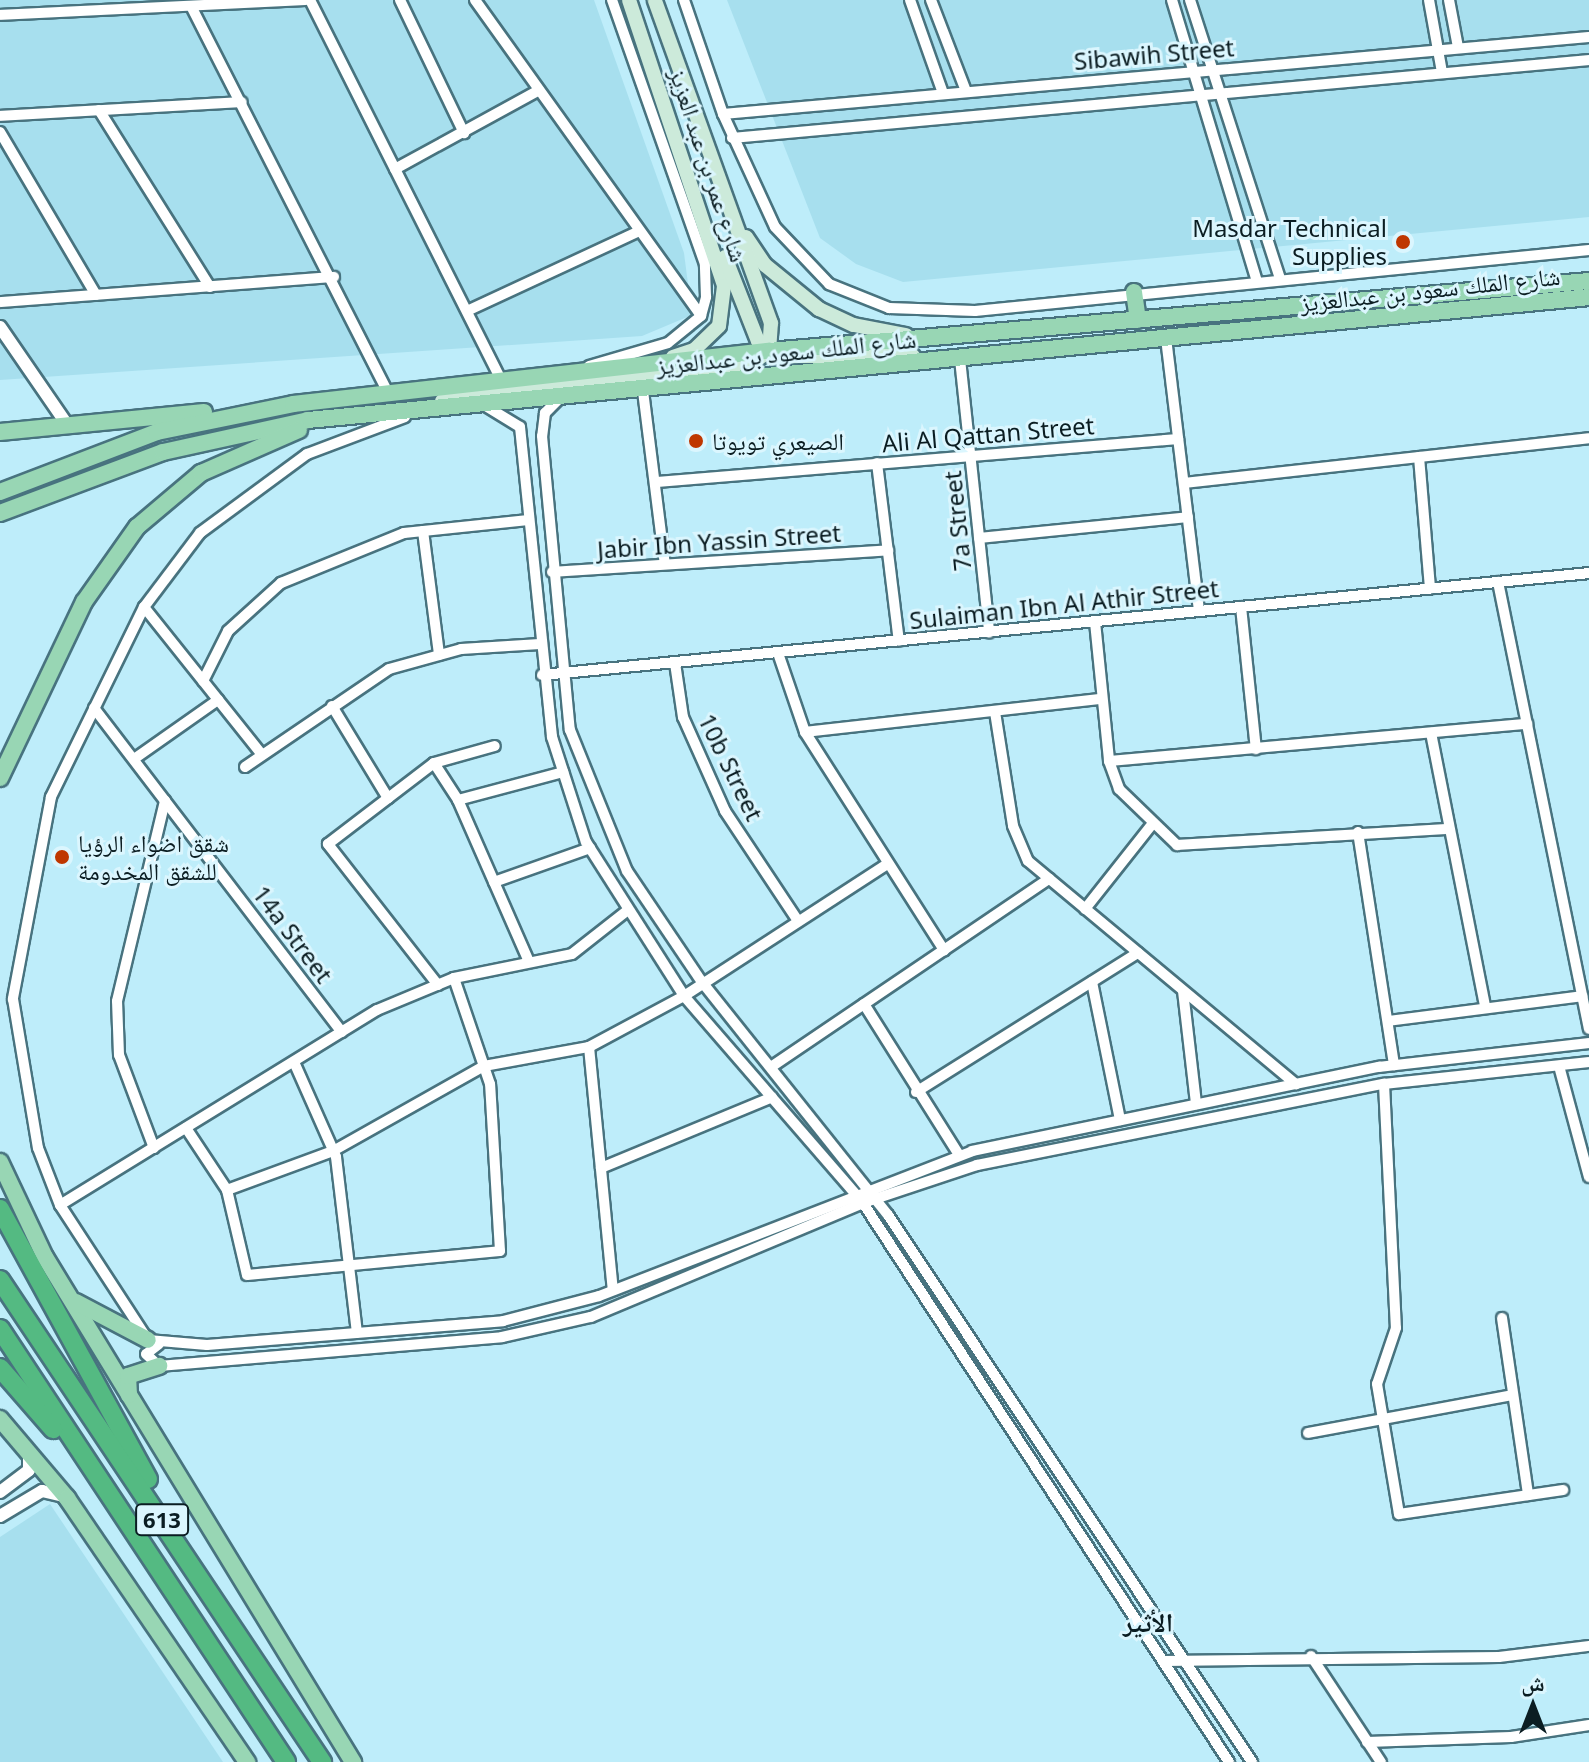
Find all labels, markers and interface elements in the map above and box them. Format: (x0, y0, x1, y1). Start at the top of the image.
street label: Sibawih Street (1073, 33, 1235, 75)
street label: شارع عمر بن عبد العزيز (664, 65, 754, 265)
place label: Masdar Technical Supplies (1192, 214, 1387, 270)
marker: Masdar Technical Supplies (1394, 233, 1412, 251)
street label: شارع الملك سعود بن عبدالعزيز (1299, 261, 1561, 317)
street label: شارع الملك سعود بن عبدالعزيز (655, 324, 917, 380)
street label: Ali Al Qattan Street (881, 410, 1095, 458)
place label: الصيعري تويوتا (712, 427, 844, 455)
marker: الصيعري تويوتا (687, 432, 705, 450)
street label: 7a Street (937, 470, 977, 572)
street label: Jabir Ibn Yassin Street (596, 518, 842, 564)
street label: Sulaiman Ibn Al Athir Street (908, 573, 1220, 635)
street label: 10b Street (693, 709, 769, 825)
place label: شقق اضواء الرؤيا للشقق المخدومة (78, 829, 229, 885)
marker: شقق اضواء الرؤيا للشقق المخدومة (53, 848, 71, 866)
street label: 14a Street (247, 880, 339, 988)
road number: 613 (134, 1502, 190, 1538)
district label: الأثير (1123, 1607, 1173, 1639)
north arrow (1493, 1666, 1573, 1746)
text: ش (1521, 1667, 1545, 1697)

